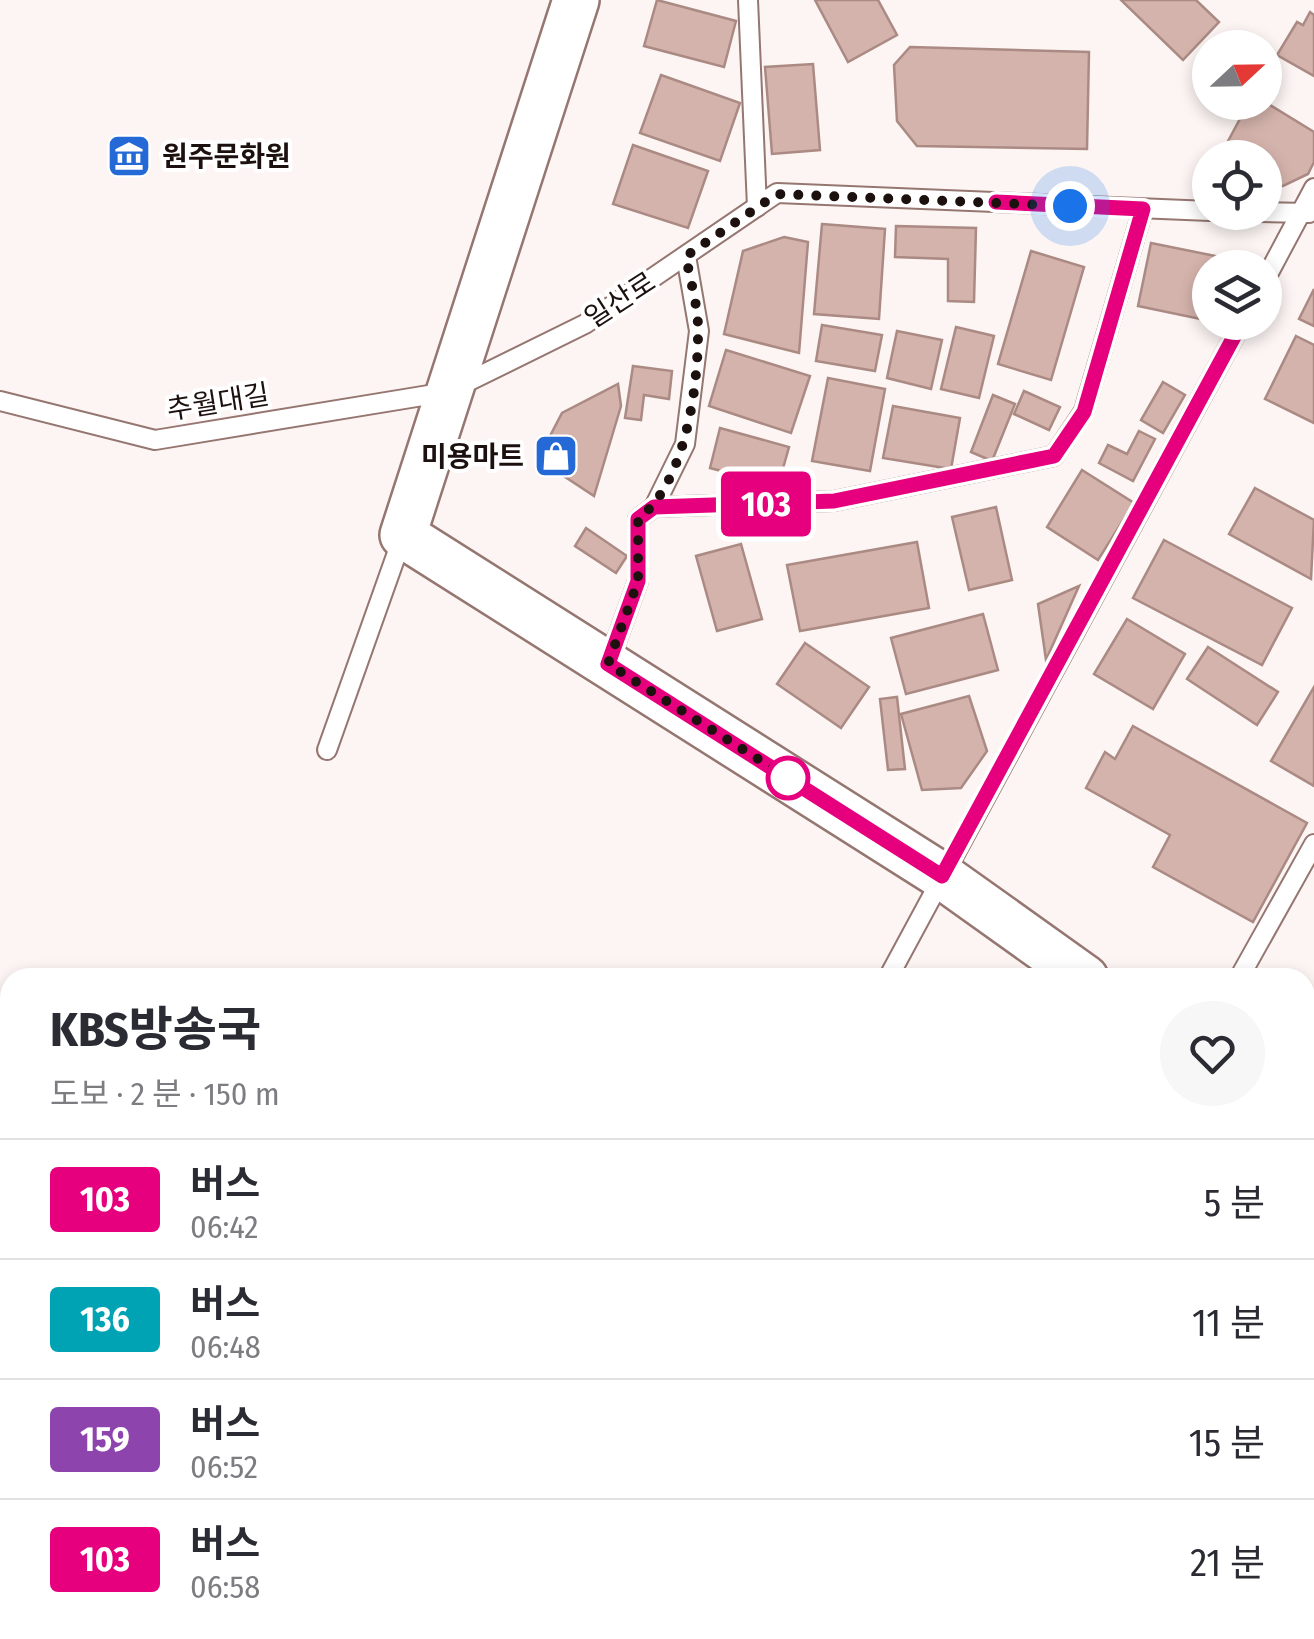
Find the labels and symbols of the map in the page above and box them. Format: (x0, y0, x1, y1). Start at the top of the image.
north arrow (1192, 30, 1282, 120)
museum icon: 원주문화원 (106, 133, 152, 179)
place label: 원주문화원 (162, 140, 291, 173)
your location (1045, 181, 1095, 231)
street label: 일산로 (579, 265, 661, 335)
street label: 추월대길 (165, 378, 271, 426)
shop icon: 미용마트 (533, 433, 579, 479)
place label: 미용마트 (421, 440, 524, 473)
line badge: 103 (708, 472, 824, 536)
unlabelled marker (767, 757, 809, 799)

